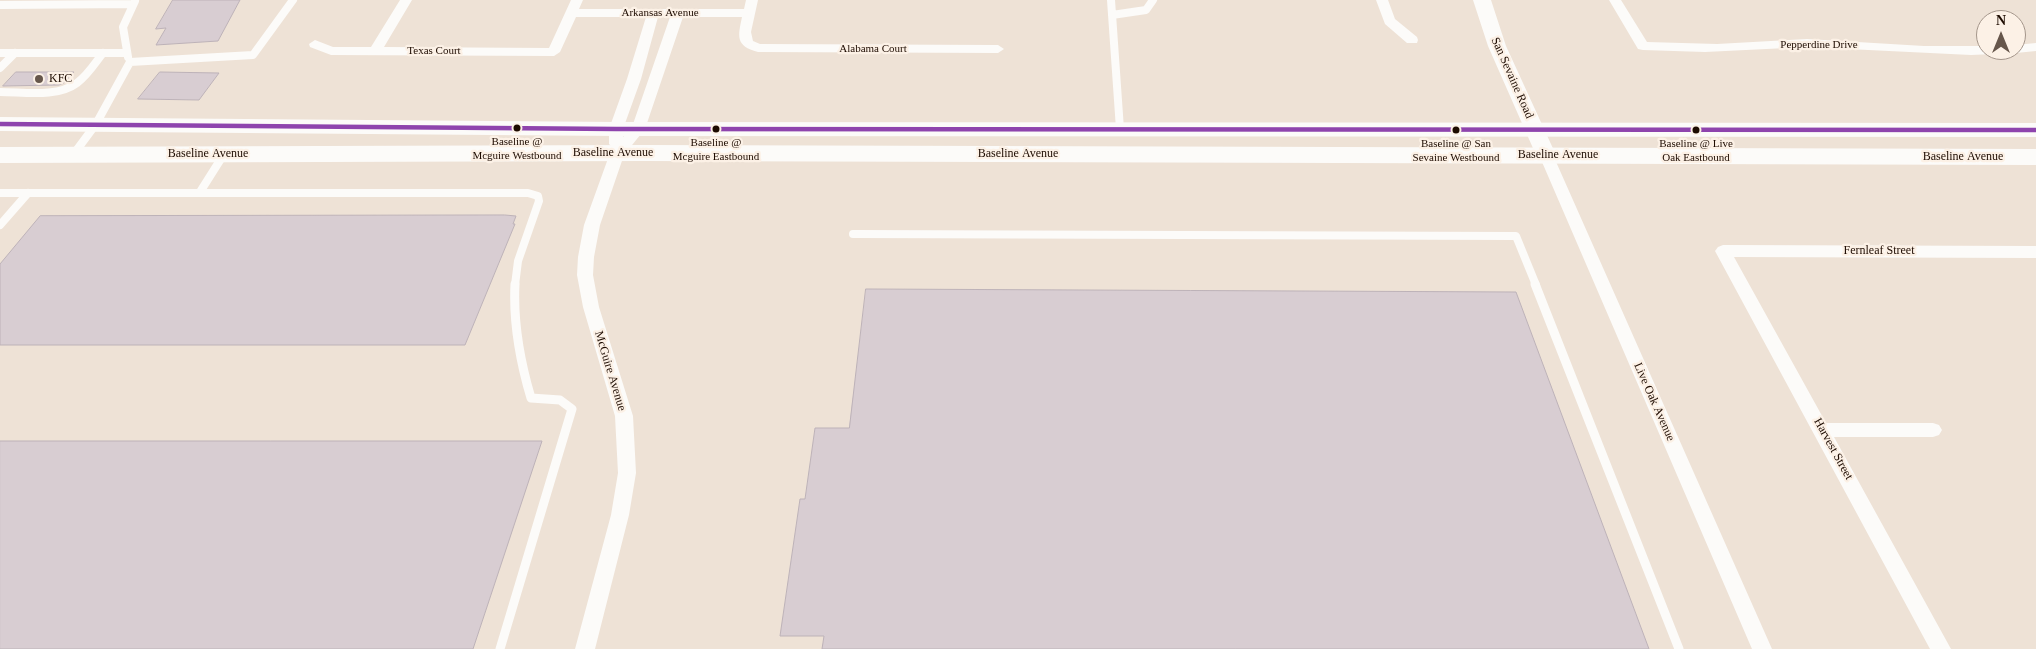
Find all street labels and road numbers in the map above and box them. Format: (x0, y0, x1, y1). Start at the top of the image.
street label: Arkansas Avenue (621, 6, 699, 20)
street label: San Sevaine Road (1488, 35, 1536, 121)
street label: Pepperdine Drive (1780, 38, 1858, 52)
street label: Alabama Court (839, 42, 907, 56)
street label: Texas Court (407, 44, 461, 58)
street label: Baseline Avenue (573, 146, 653, 160)
street label: Baseline Avenue (168, 147, 248, 161)
street label: Baseline Avenue (978, 147, 1058, 161)
street label: Baseline Avenue (1518, 148, 1598, 162)
street label: Baseline Avenue (1923, 150, 2003, 164)
street label: Fernleaf Street (1844, 244, 1914, 258)
street label: McGuire Avenue (591, 329, 629, 413)
street label: Live Oak Avenue (1630, 361, 1678, 443)
street label: Harvest Street (1810, 416, 1856, 482)

